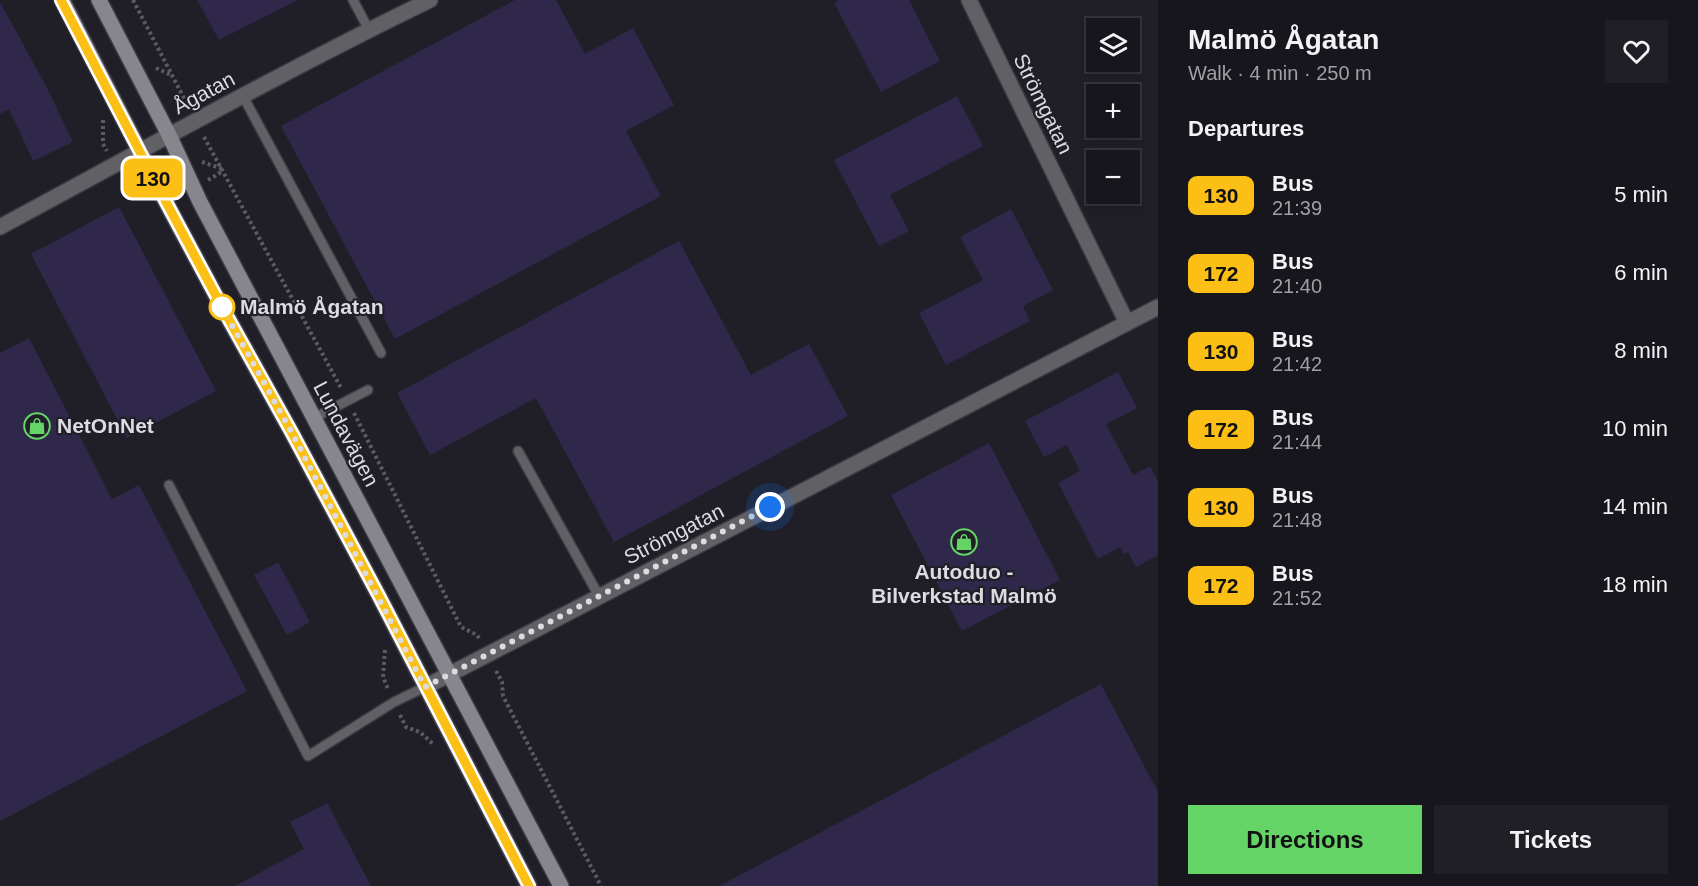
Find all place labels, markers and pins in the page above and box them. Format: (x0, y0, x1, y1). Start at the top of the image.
marker: Malmö Ågatan (209, 294, 235, 320)
place label: Malmö Ågatan (240, 295, 384, 318)
shop icon: NetOnNet (22, 411, 52, 441)
place label: NetOnNet (57, 414, 154, 437)
shop icon: Autoduo - Bilverkstad Malmö (949, 527, 979, 557)
place label: Autoduo - Bilverkstad Malmö (871, 560, 1057, 607)

